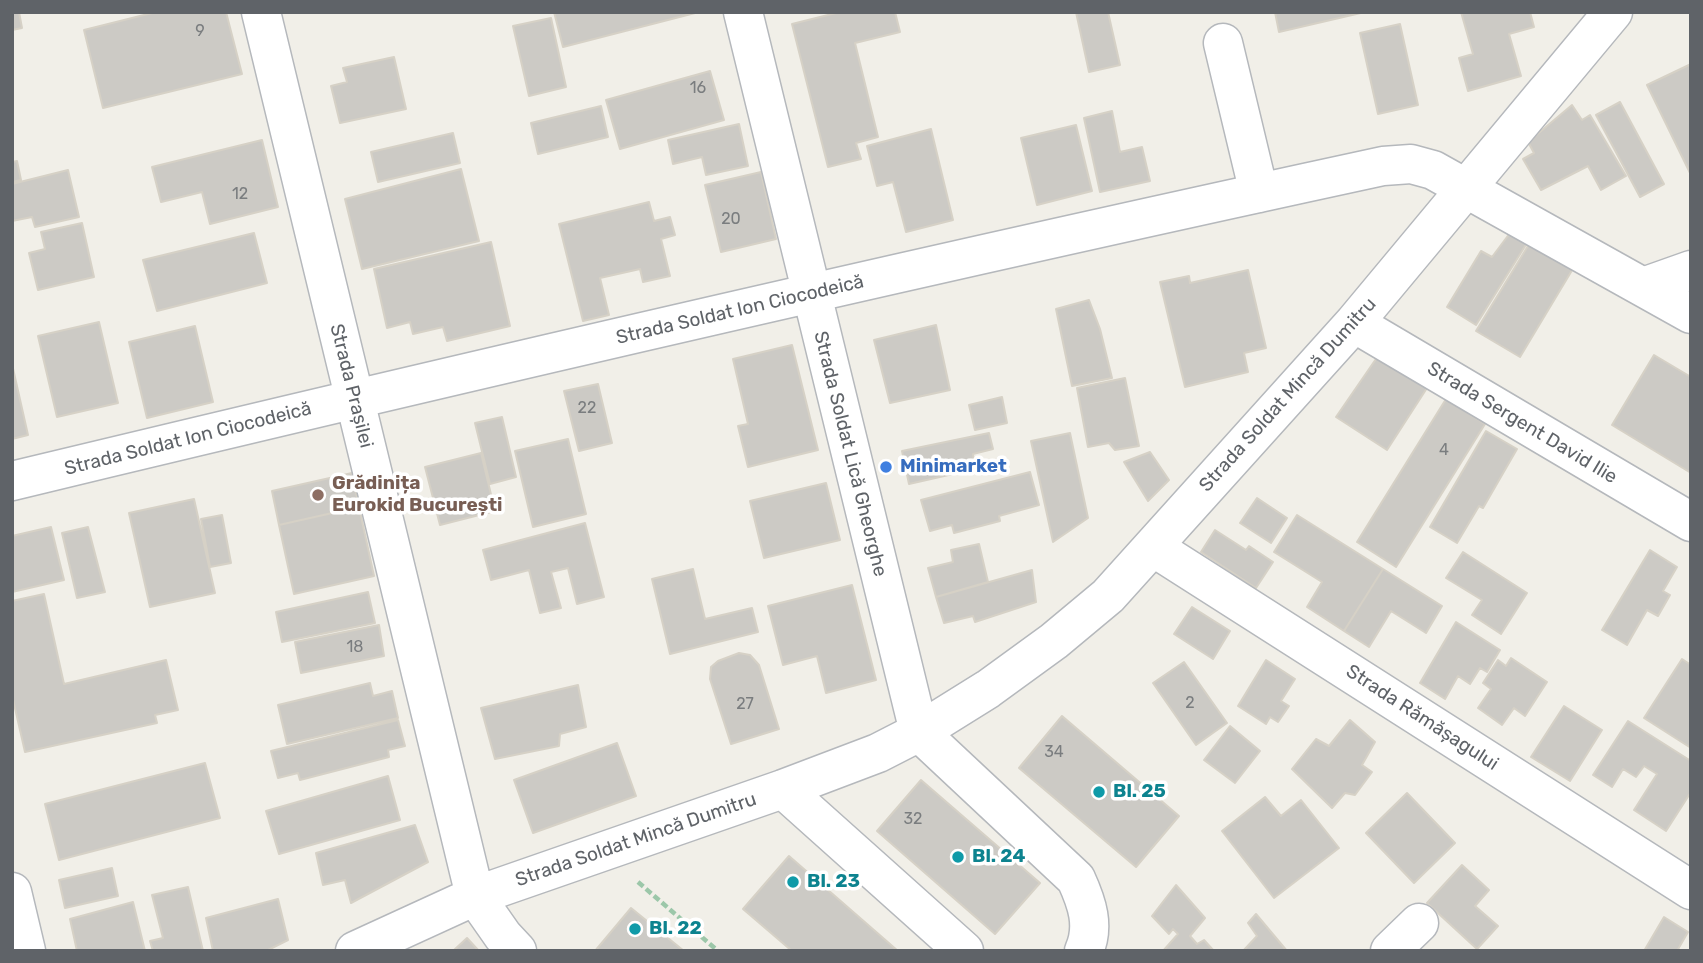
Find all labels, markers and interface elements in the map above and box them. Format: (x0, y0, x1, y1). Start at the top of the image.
house number: 9 (195, 21, 205, 41)
house number: 16 (690, 78, 706, 98)
house number: 12 (232, 184, 248, 204)
house number: 20 (721, 209, 741, 229)
street label: Strada Soldat Ion Ciocodeică (614, 270, 866, 350)
street label: Strada Soldat Mincă Dumitru (1195, 293, 1381, 497)
street label: Strada Prașilei (325, 322, 377, 450)
street label: Strada Soldat Lică Gheorghe (808, 329, 892, 579)
street label: Strada Sergent David Ilie (1423, 357, 1621, 489)
street label: Strada Soldat Ion Ciocodeică (62, 397, 314, 481)
house number: 22 (578, 398, 596, 418)
house number: 4 (1439, 440, 1449, 460)
place label: Minimarket (900, 456, 1007, 478)
marker: Minimarket (878, 459, 894, 475)
place label: Grădinița Eurokid București (332, 473, 503, 517)
marker: Grădinița Eurokid București (310, 487, 326, 503)
house number: 18 (346, 637, 364, 657)
street label: Strada Rămășagului (1341, 660, 1503, 776)
house number: 2 (1185, 693, 1195, 713)
house number: 27 (736, 694, 754, 714)
house number: 34 (1044, 742, 1064, 762)
place label: Bl. 25 (1113, 781, 1166, 803)
marker: Bl. 25 (1091, 784, 1107, 800)
street label: Strada Soldat Mincă Dumitru (513, 788, 759, 892)
house number: 32 (903, 809, 923, 829)
place label: Bl. 24 (972, 846, 1025, 868)
marker: Bl. 24 (950, 849, 966, 865)
place label: Bl. 23 (807, 871, 860, 893)
marker: Bl. 23 (785, 874, 801, 890)
place label: Bl. 22 (649, 918, 702, 940)
marker: Bl. 22 (627, 921, 643, 937)

